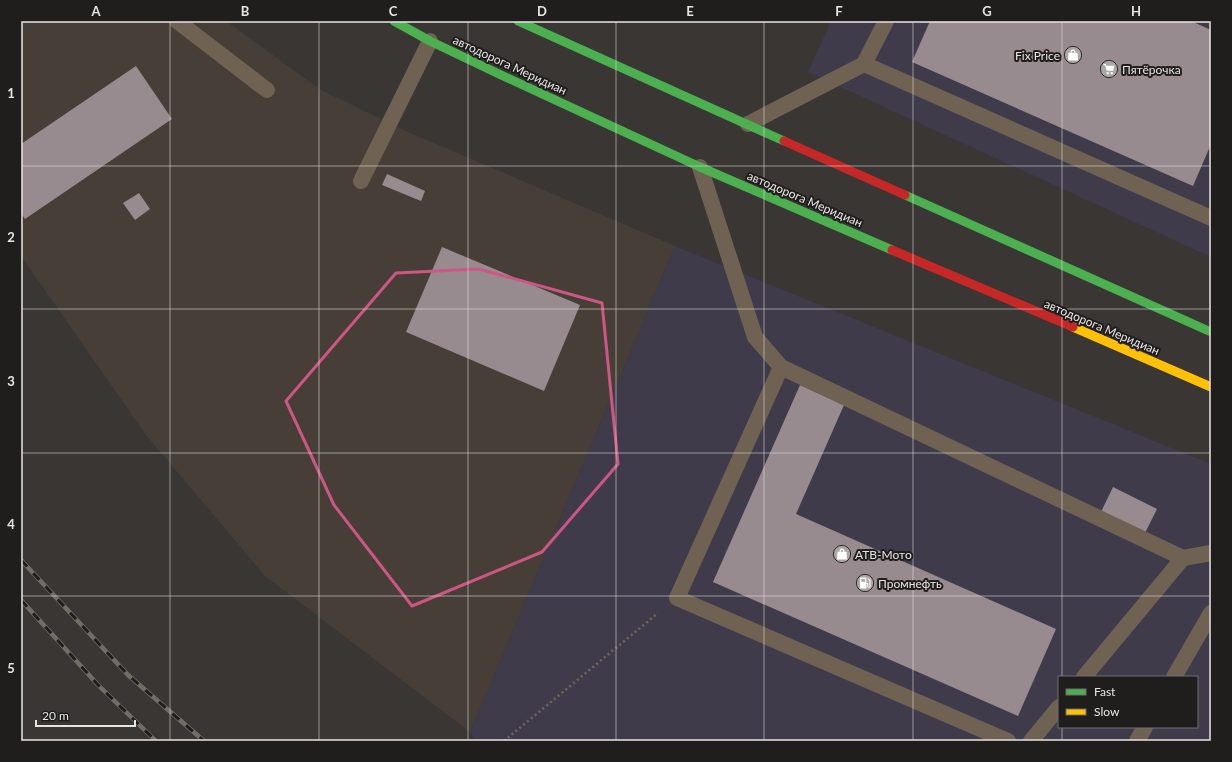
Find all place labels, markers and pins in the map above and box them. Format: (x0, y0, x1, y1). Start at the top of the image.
shop icon: Fix Price (1063, 45, 1083, 65)
place label: Fix Price (1015, 48, 1060, 63)
supermarket icon: Пятёрочка (1099, 59, 1119, 79)
place label: Пятёрочка (1122, 62, 1181, 77)
shop icon: АТВ-Мото (832, 544, 852, 564)
place label: АТВ-Мото (855, 547, 912, 562)
fuel station icon: Промнефть (855, 573, 875, 593)
place label: Промнефть (878, 576, 942, 591)

